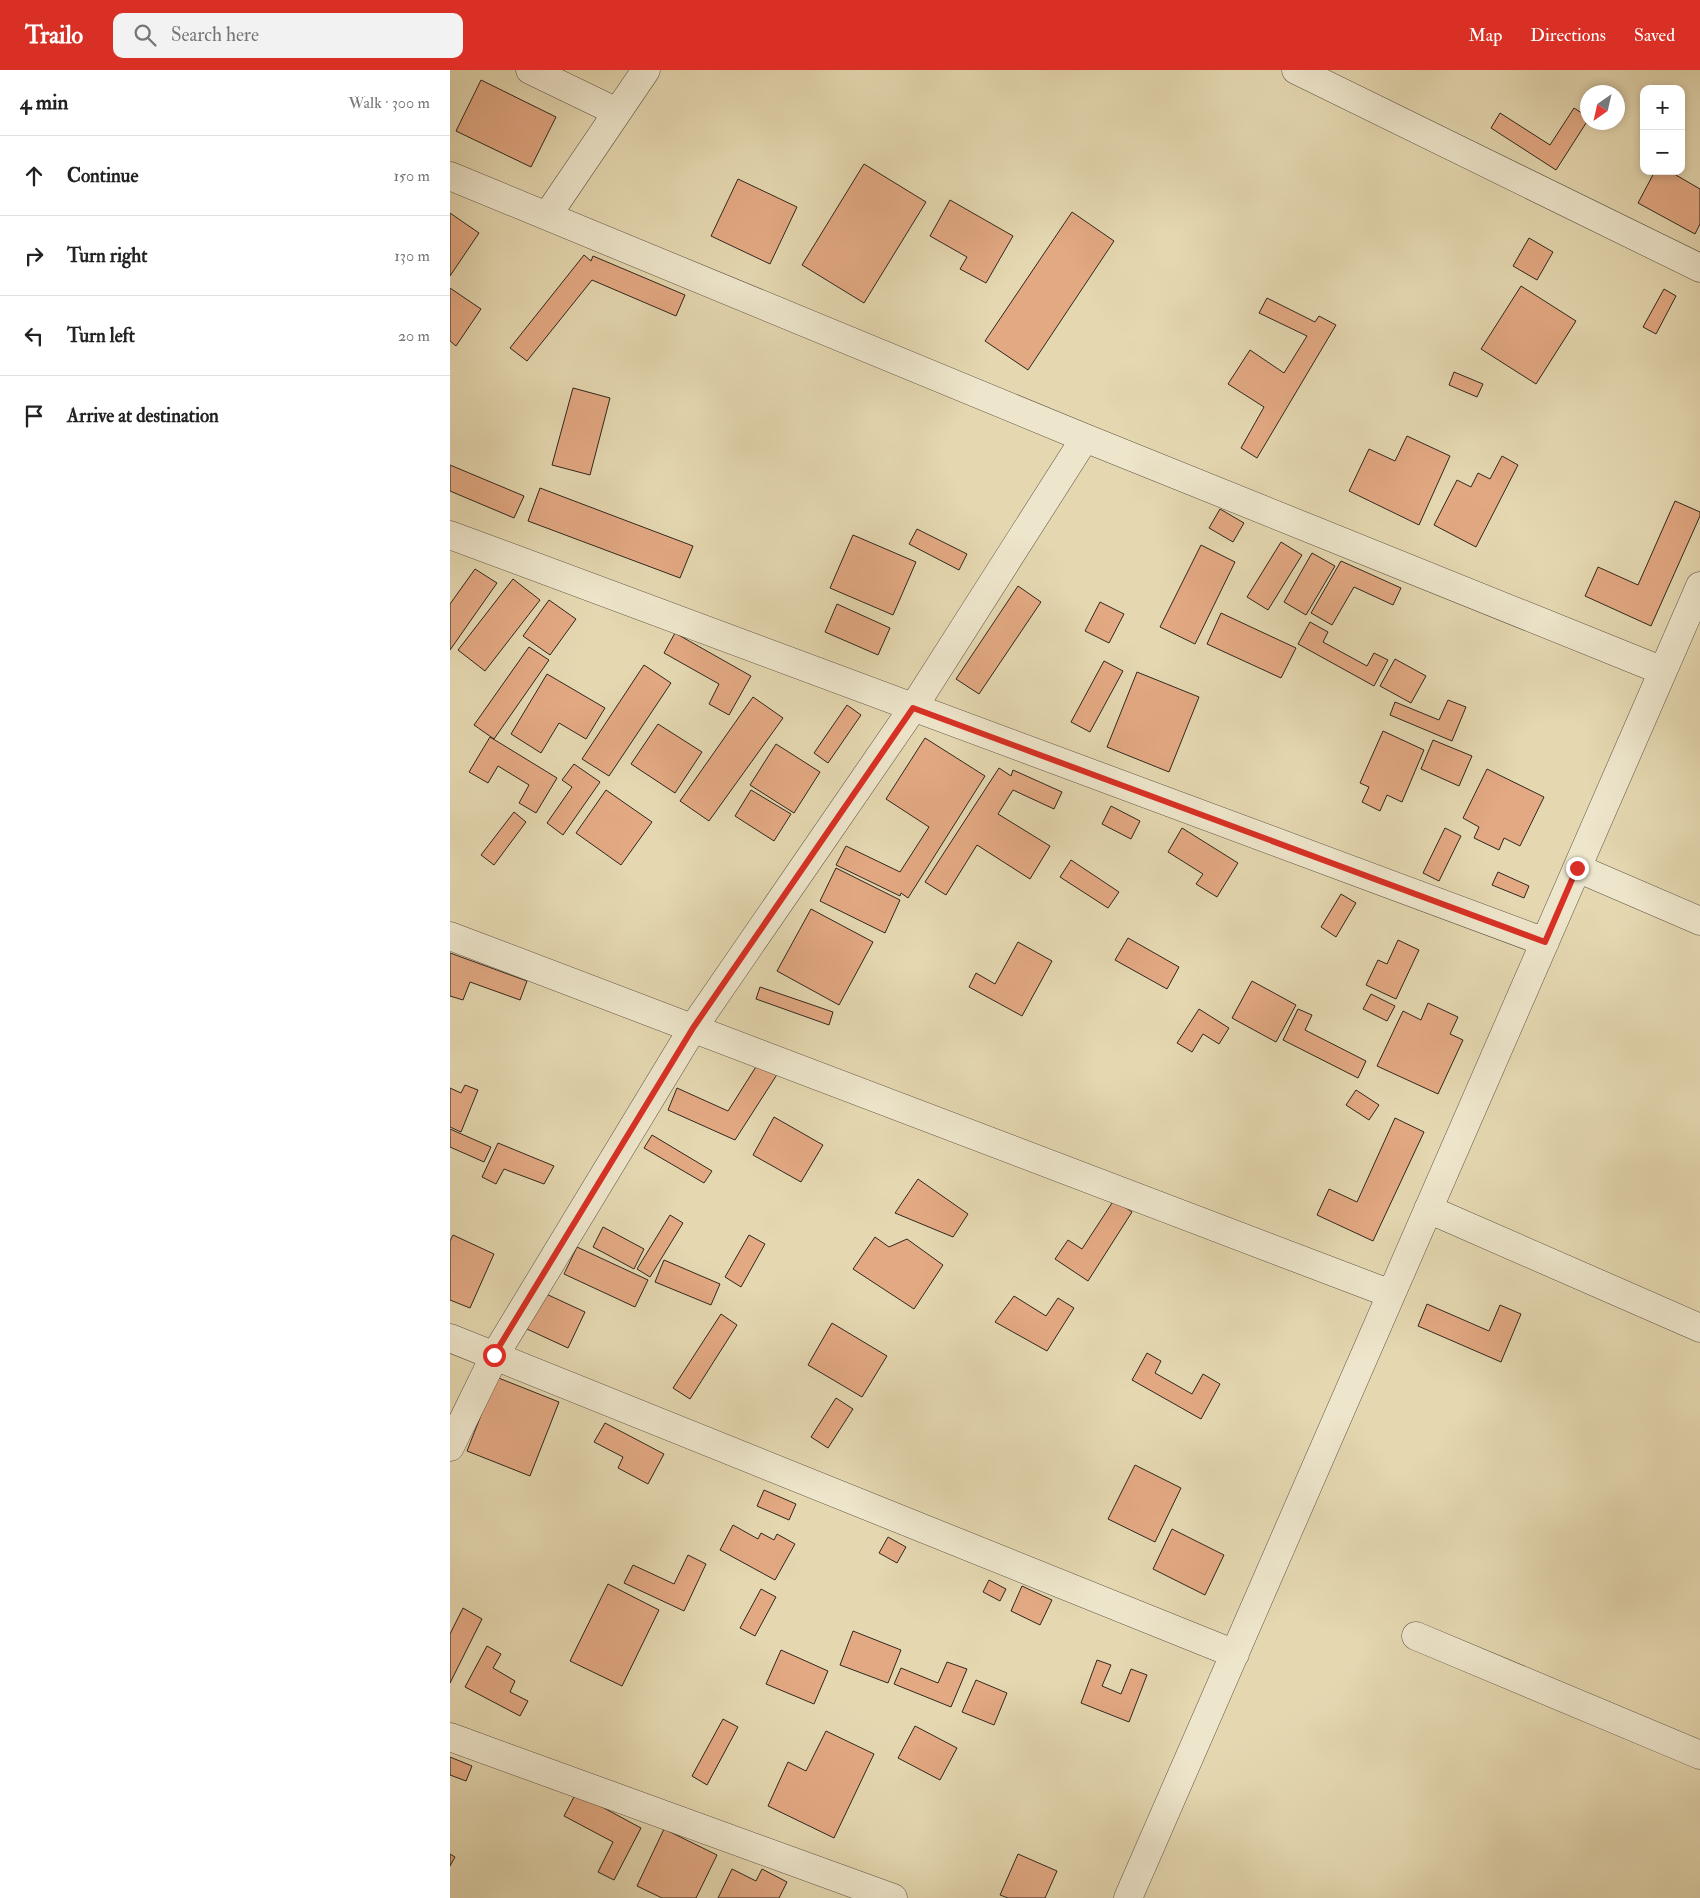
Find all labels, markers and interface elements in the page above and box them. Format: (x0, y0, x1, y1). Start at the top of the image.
search box (113, 13, 463, 58)
text: Trailo (25, 20, 83, 51)
icon: search (131, 21, 159, 49)
text: Search here (171, 23, 259, 47)
text: Map (1469, 24, 1502, 47)
text: Directions (1530, 24, 1606, 47)
text: Saved (1634, 24, 1675, 47)
north arrow (1580, 85, 1625, 130)
map controls (1640, 85, 1685, 175)
button: + (1640, 85, 1685, 130)
text: 4 min (20, 89, 68, 116)
text: Walk · 300 m (349, 93, 430, 113)
button: − (1640, 130, 1685, 175)
icon: ahead (20, 162, 48, 190)
text: Continue (67, 164, 138, 188)
text: 150 m (393, 166, 430, 186)
icon: right (20, 242, 48, 270)
text: Turn right (67, 244, 147, 268)
text: 130 m (394, 246, 430, 266)
icon: left (20, 322, 48, 350)
text: Turn left (67, 324, 135, 348)
text: 20 m (398, 326, 430, 346)
icon: arrive (20, 402, 48, 430)
text: Arrive at destination (67, 404, 219, 428)
route end (1566, 857, 1589, 880)
route start (483, 1344, 506, 1367)

